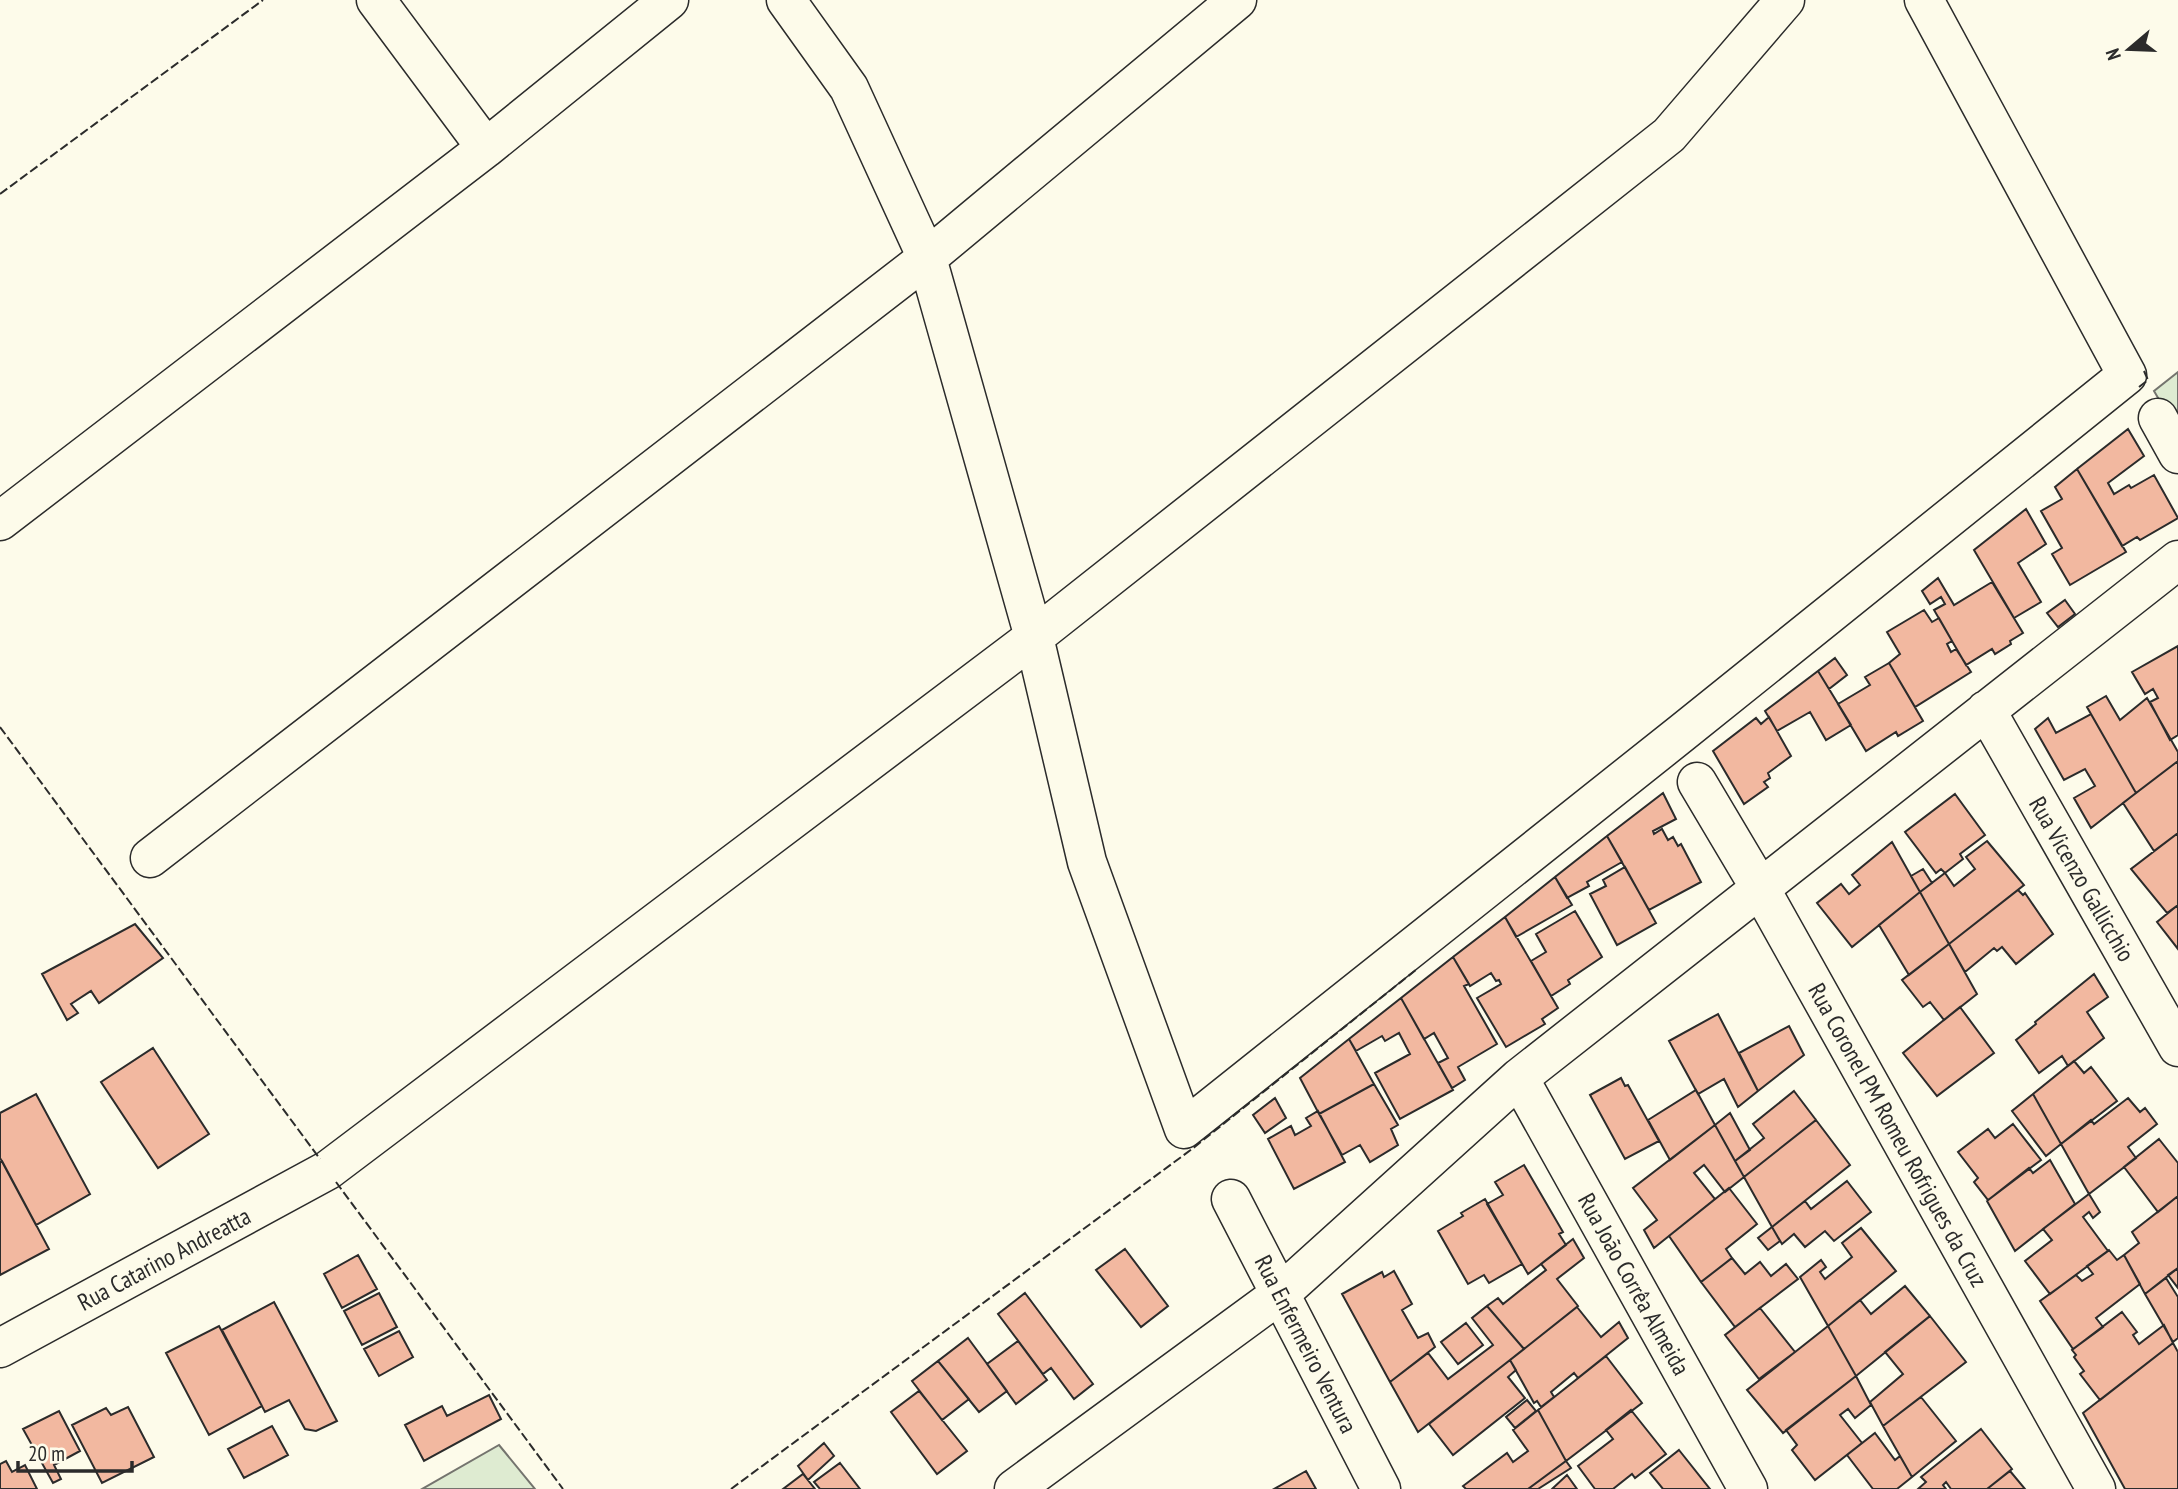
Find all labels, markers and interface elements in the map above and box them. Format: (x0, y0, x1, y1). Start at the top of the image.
north arrow (2094, 14, 2164, 84)
text: N (2100, 46, 2126, 63)
street label: Rua Vicenzo Gallicchio (2022, 791, 2142, 967)
street label: Rua Coronel PM Romeu Rofrigues da Cruz (1801, 978, 1995, 1292)
street label: Rua João Corrêa Almeida (1571, 1188, 1697, 1380)
street label: Rua Catarino Andreatta (72, 1200, 256, 1318)
street label: Rua Enfermeiro Ventura (1248, 1250, 1364, 1438)
scale bar (18, 1430, 131, 1474)
text: 20 m (28, 1440, 65, 1467)

